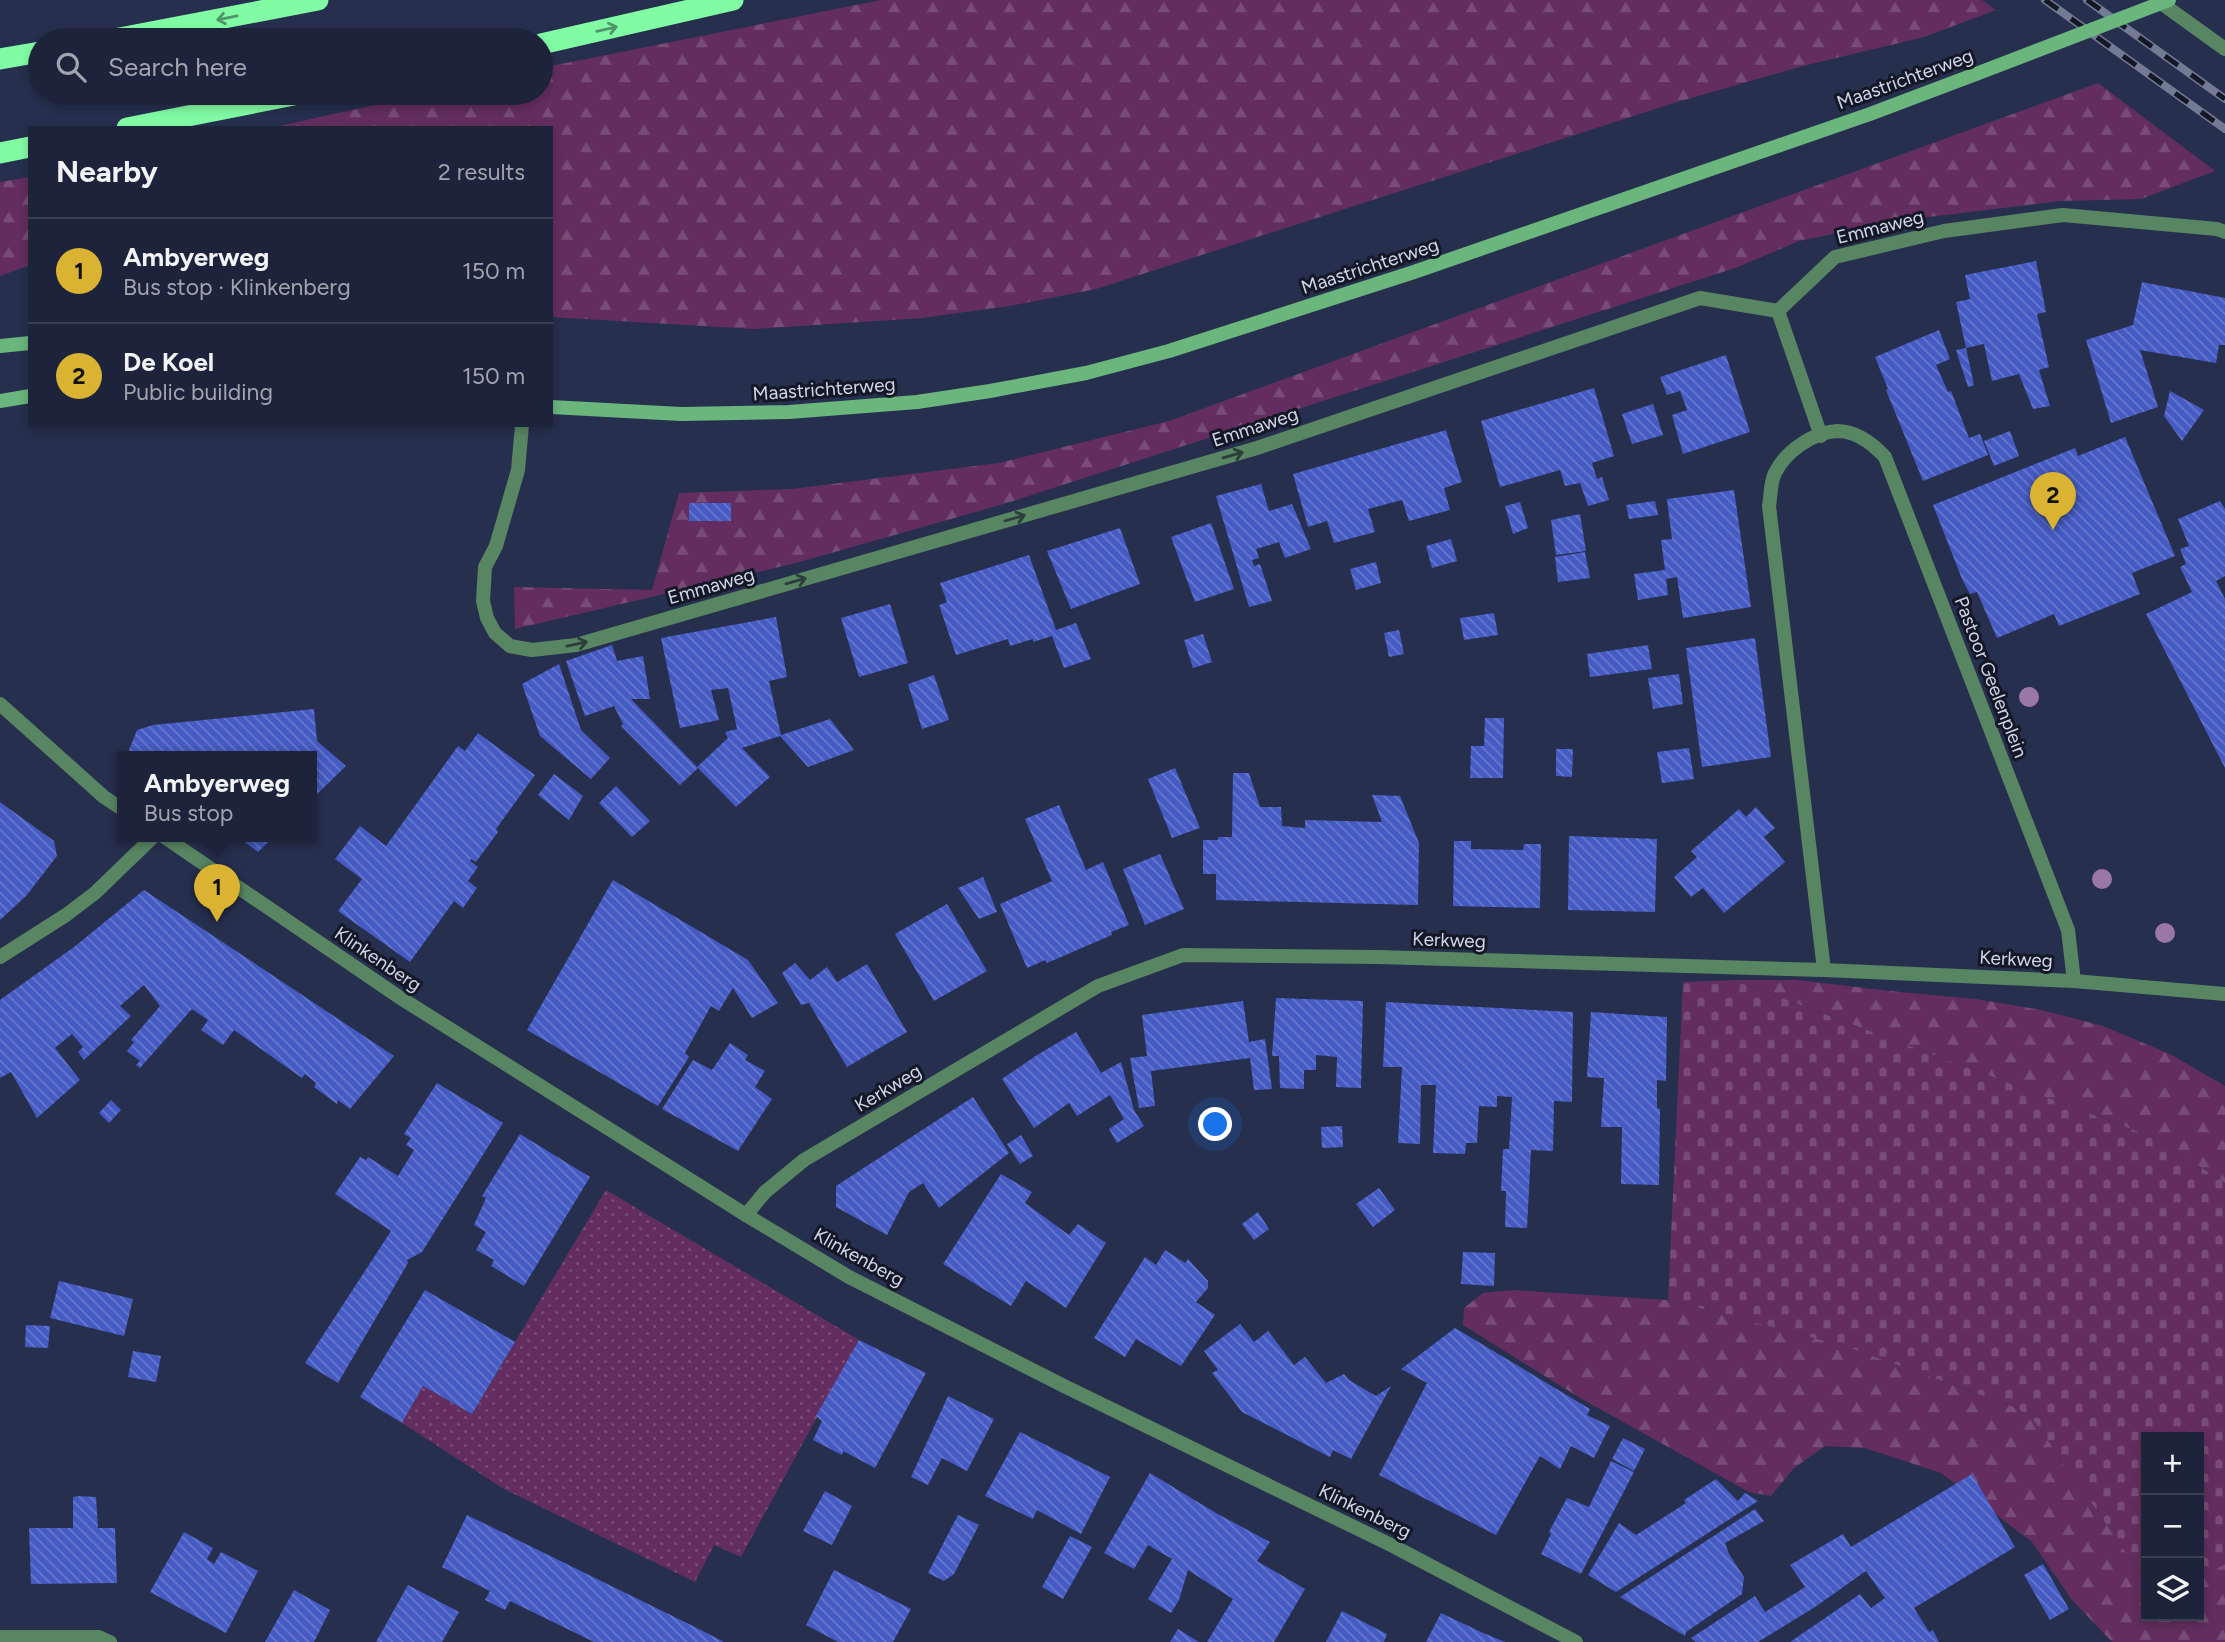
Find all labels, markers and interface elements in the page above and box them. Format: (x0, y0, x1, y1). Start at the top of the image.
one-way arrow (216, 11, 239, 25)
one-way arrow (595, 22, 618, 35)
search box (28, 28, 553, 105)
street label: Maastrichterweg (1834, 44, 1976, 114)
icon: search (52, 48, 90, 86)
text: Search here (108, 51, 247, 83)
text: Nearby (56, 153, 158, 190)
text: 2 results (438, 158, 525, 186)
street label: Emmaweg (1834, 205, 1926, 249)
street label: Maastrichterweg (1298, 233, 1442, 299)
text: Ambyerweg (123, 241, 269, 273)
text: 1 (74, 257, 84, 285)
text: 150 m (462, 257, 525, 285)
text: Bus stop · Klinkenberg (123, 273, 351, 301)
text: De Koel (123, 346, 214, 378)
text: 2 (72, 362, 86, 390)
text: 150 m (462, 362, 525, 390)
street label: Maastrichterweg (752, 373, 896, 405)
text: Public building (123, 378, 273, 406)
street label: Emmaweg (1209, 402, 1301, 452)
one-way arrow (1221, 448, 1244, 461)
pin: 2 (2030, 472, 2076, 530)
one-way arrow (1003, 511, 1025, 524)
street label: Emmaweg (665, 563, 757, 609)
one-way arrow (785, 574, 807, 587)
street label: Pastoor Geelenplein (1950, 593, 2032, 761)
one-way arrow (565, 636, 588, 650)
popup (117, 751, 317, 842)
text: Ambyerweg (144, 767, 290, 799)
text: Bus stop (144, 799, 233, 827)
pin: 1 (194, 864, 240, 922)
street label: Klinkenberg (330, 922, 426, 996)
street label: Kerkweg (1412, 927, 1486, 953)
street label: Kerkweg (1979, 946, 2053, 972)
street label: Kerkweg (851, 1059, 925, 1117)
your location (1198, 1107, 1232, 1141)
street label: Klinkenberg (810, 1223, 908, 1291)
map controls (2141, 1432, 2204, 1621)
button: + (2141, 1432, 2204, 1495)
street label: Klinkenberg (1315, 1479, 1415, 1543)
button: − (2141, 1495, 2204, 1558)
button: layers (2141, 1558, 2204, 1621)

